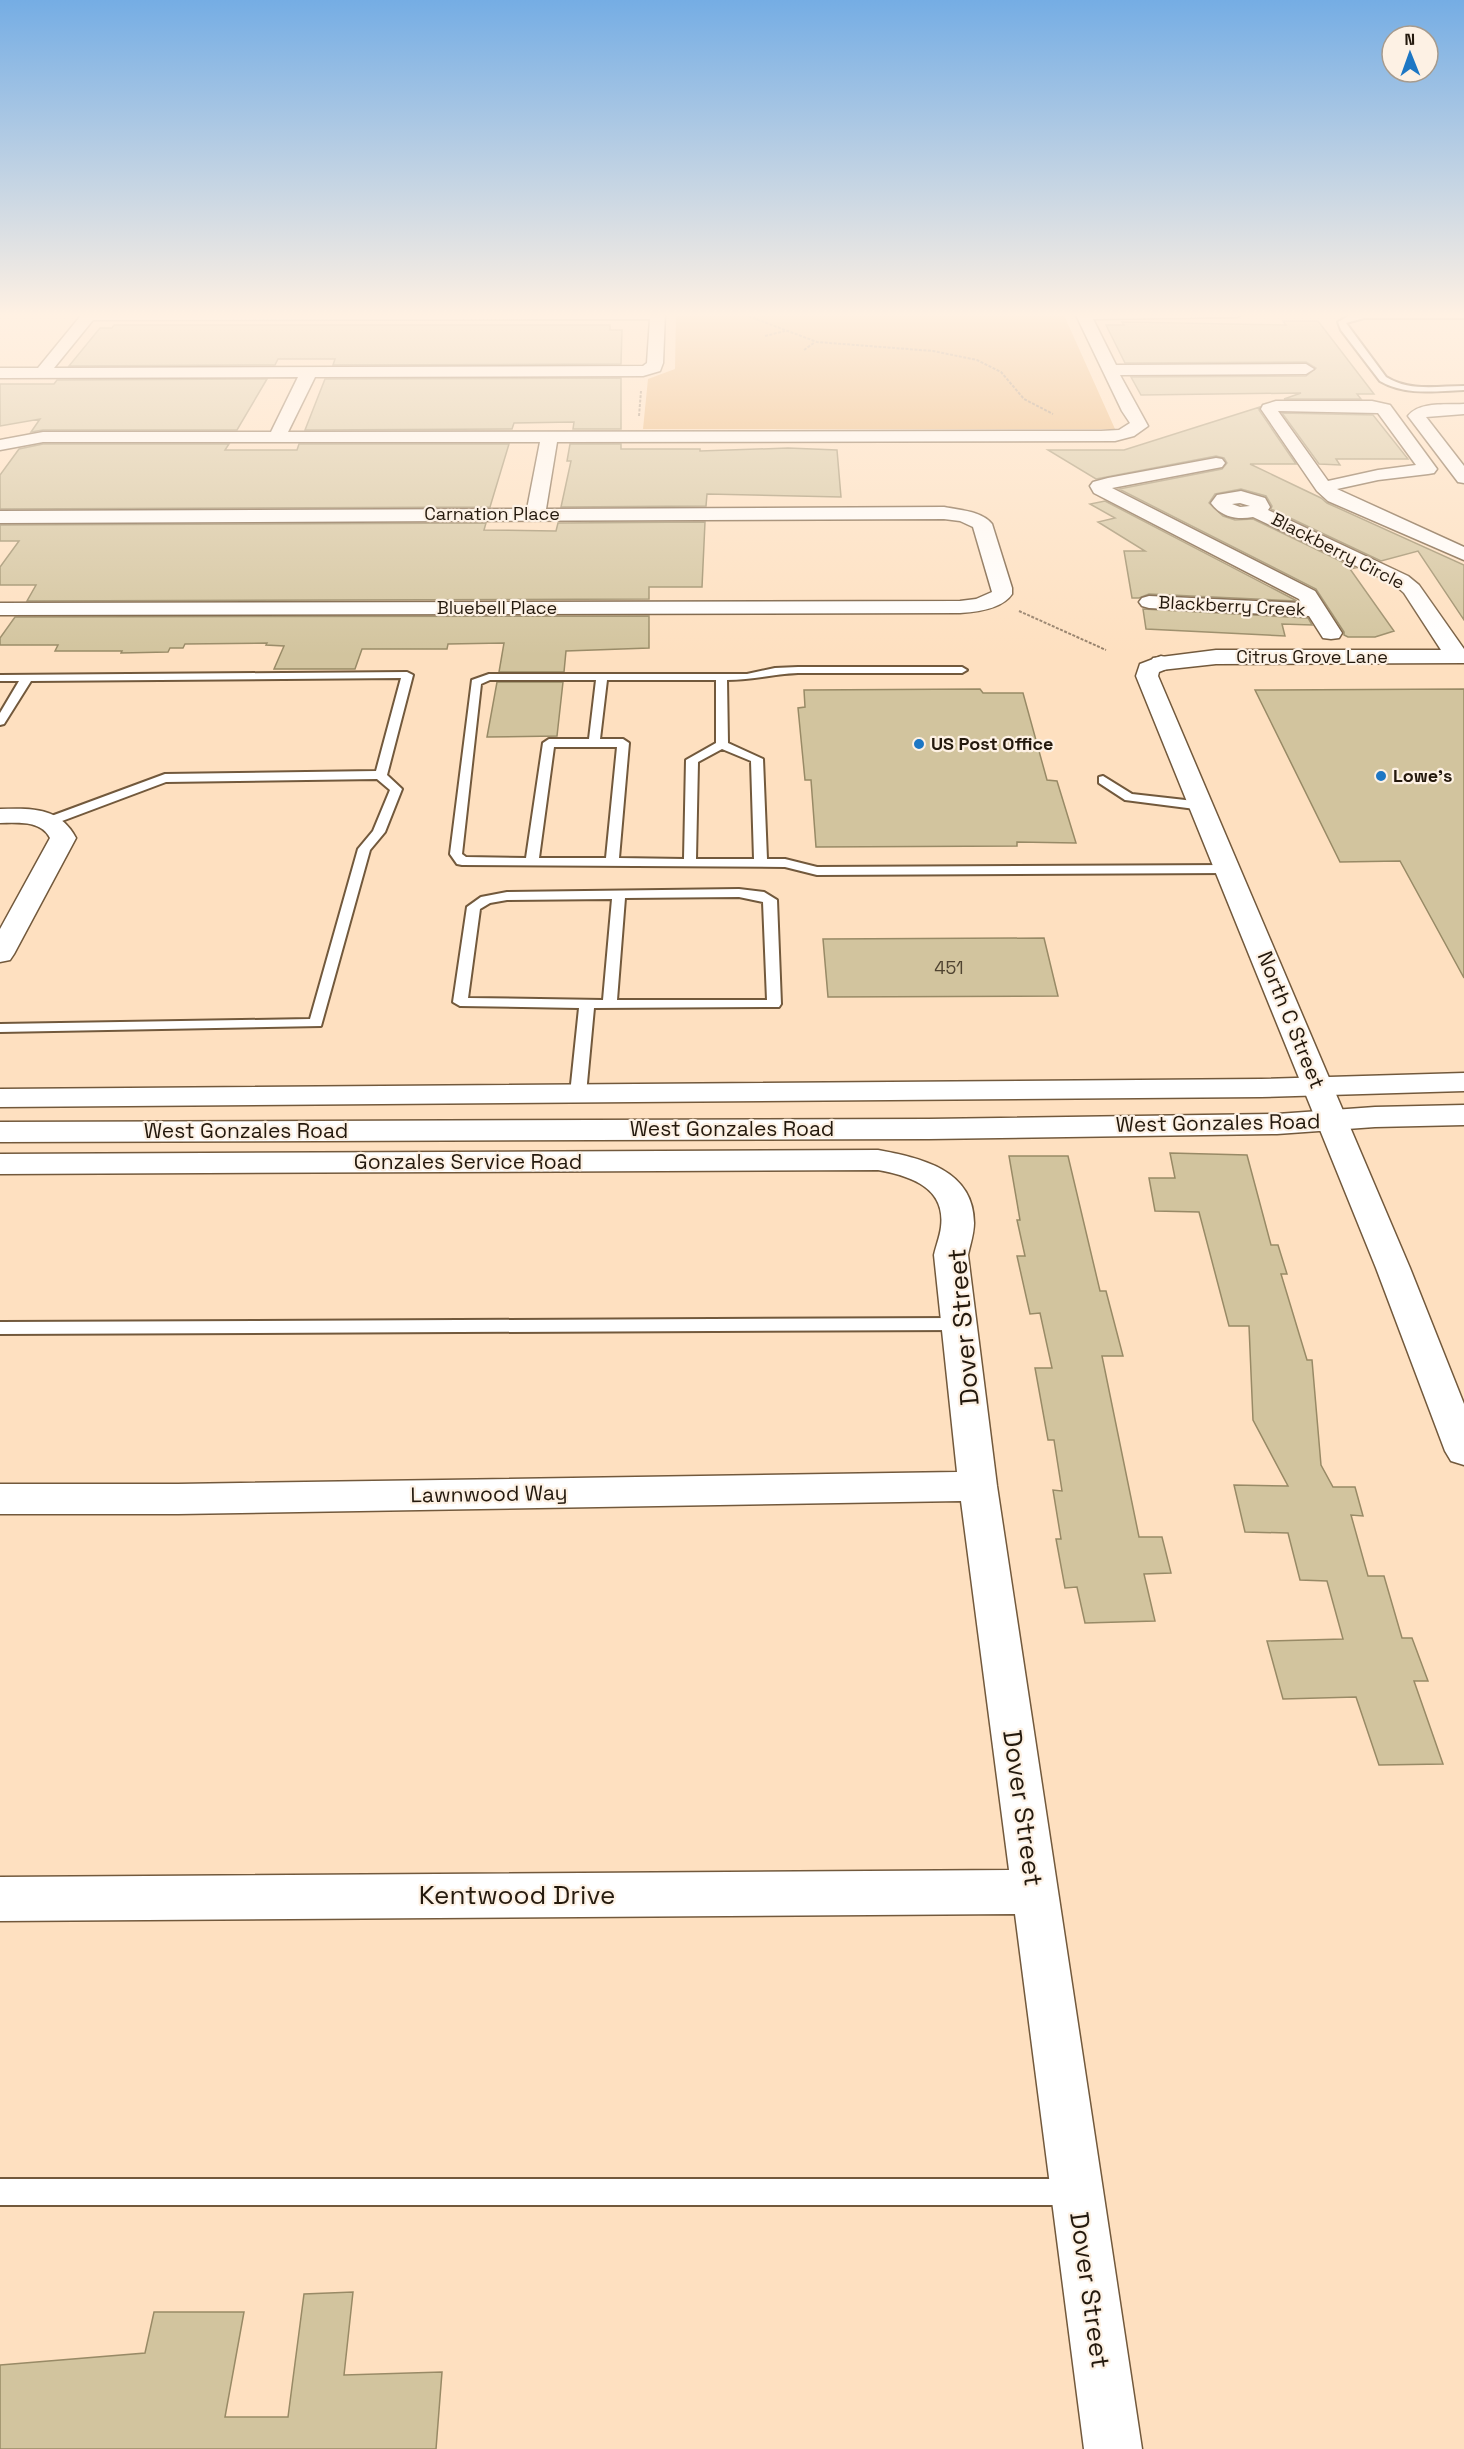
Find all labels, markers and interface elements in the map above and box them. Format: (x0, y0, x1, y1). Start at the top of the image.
north arrow (1380, 24, 1440, 84)
text: N (1404, 29, 1415, 50)
street label: Carnation Place (424, 502, 560, 525)
street label: Blackberry Circle (1268, 507, 1409, 594)
street label: Blackberry Creek (1158, 590, 1307, 621)
street label: Bluebell Place (437, 596, 557, 619)
street label: Citrus Grove Lane (1236, 645, 1388, 668)
place label: US Post Office (931, 732, 1053, 755)
marker: US Post Office (912, 737, 926, 751)
place label: Lowe's (1393, 764, 1452, 787)
marker: Lowe's (1374, 769, 1388, 783)
street label: North C Street (1252, 947, 1331, 1092)
house number: 451 (934, 956, 964, 979)
street label: West Gonzales Road (1115, 1107, 1321, 1138)
street label: West Gonzales Road (630, 1115, 834, 1142)
street label: West Gonzales Road (144, 1117, 348, 1144)
street label: Gonzales Service Road (354, 1148, 582, 1175)
street label: Dover Street (939, 1247, 987, 1407)
street label: Lawnwood Way (410, 1479, 568, 1508)
street label: Dover Street (995, 1728, 1051, 1888)
street label: Kentwood Drive (419, 1878, 615, 1912)
street label: Dover Street (1062, 2210, 1118, 2370)

